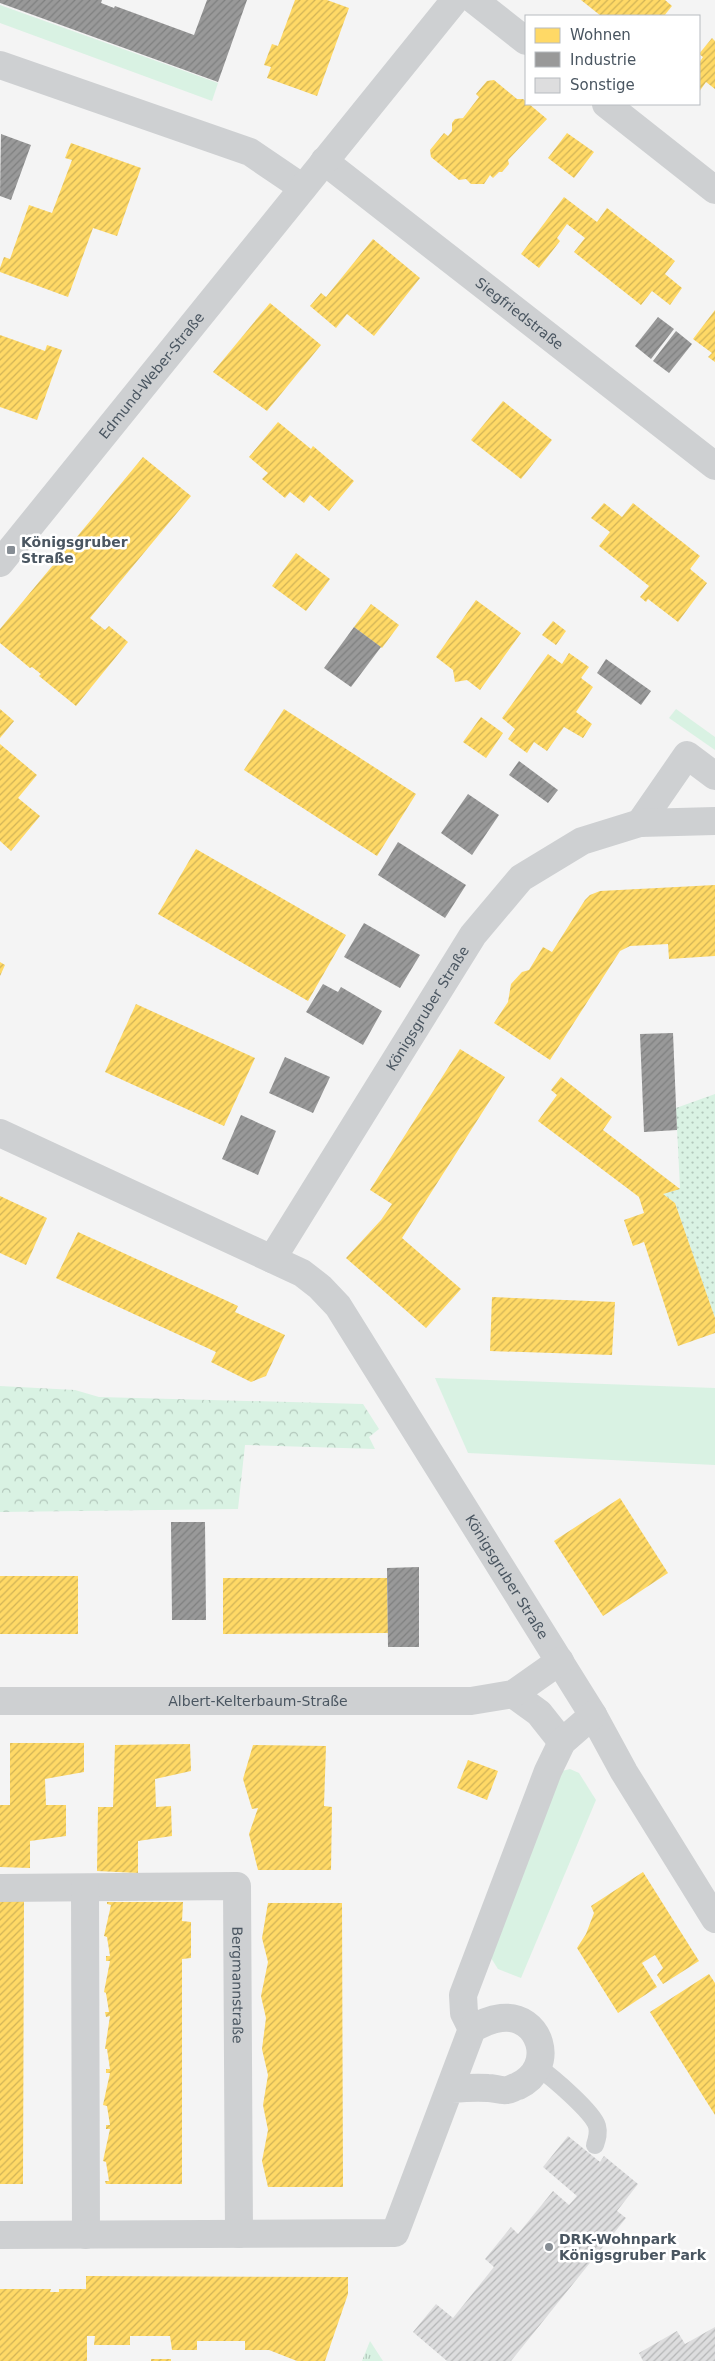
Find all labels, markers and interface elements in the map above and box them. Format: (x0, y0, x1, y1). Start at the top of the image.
legend (525, 15, 700, 105)
text: Wohnen (570, 26, 631, 44)
text: Industrie (570, 51, 636, 69)
text: Sonstige (570, 76, 635, 94)
street label: Siegfriedstraße (472, 274, 567, 353)
street label: Edmund-Weber-Straße (96, 309, 207, 442)
place label: Königsgruber Straße (21, 534, 128, 566)
marker: Königsgruber Straße (5, 544, 17, 556)
street label: Königsgruber Straße (383, 943, 472, 1074)
street label: Königsgruber Straße (462, 1512, 552, 1642)
street label: Albert-Kelterbaum-Straße (168, 1693, 348, 1709)
street label: Bergmannstraße (229, 1926, 246, 2044)
place label: DRK-Wohnpark Königsgruber Park (559, 2231, 707, 2263)
marker: DRK-Wohnpark Königsgruber Park (543, 2241, 555, 2253)

